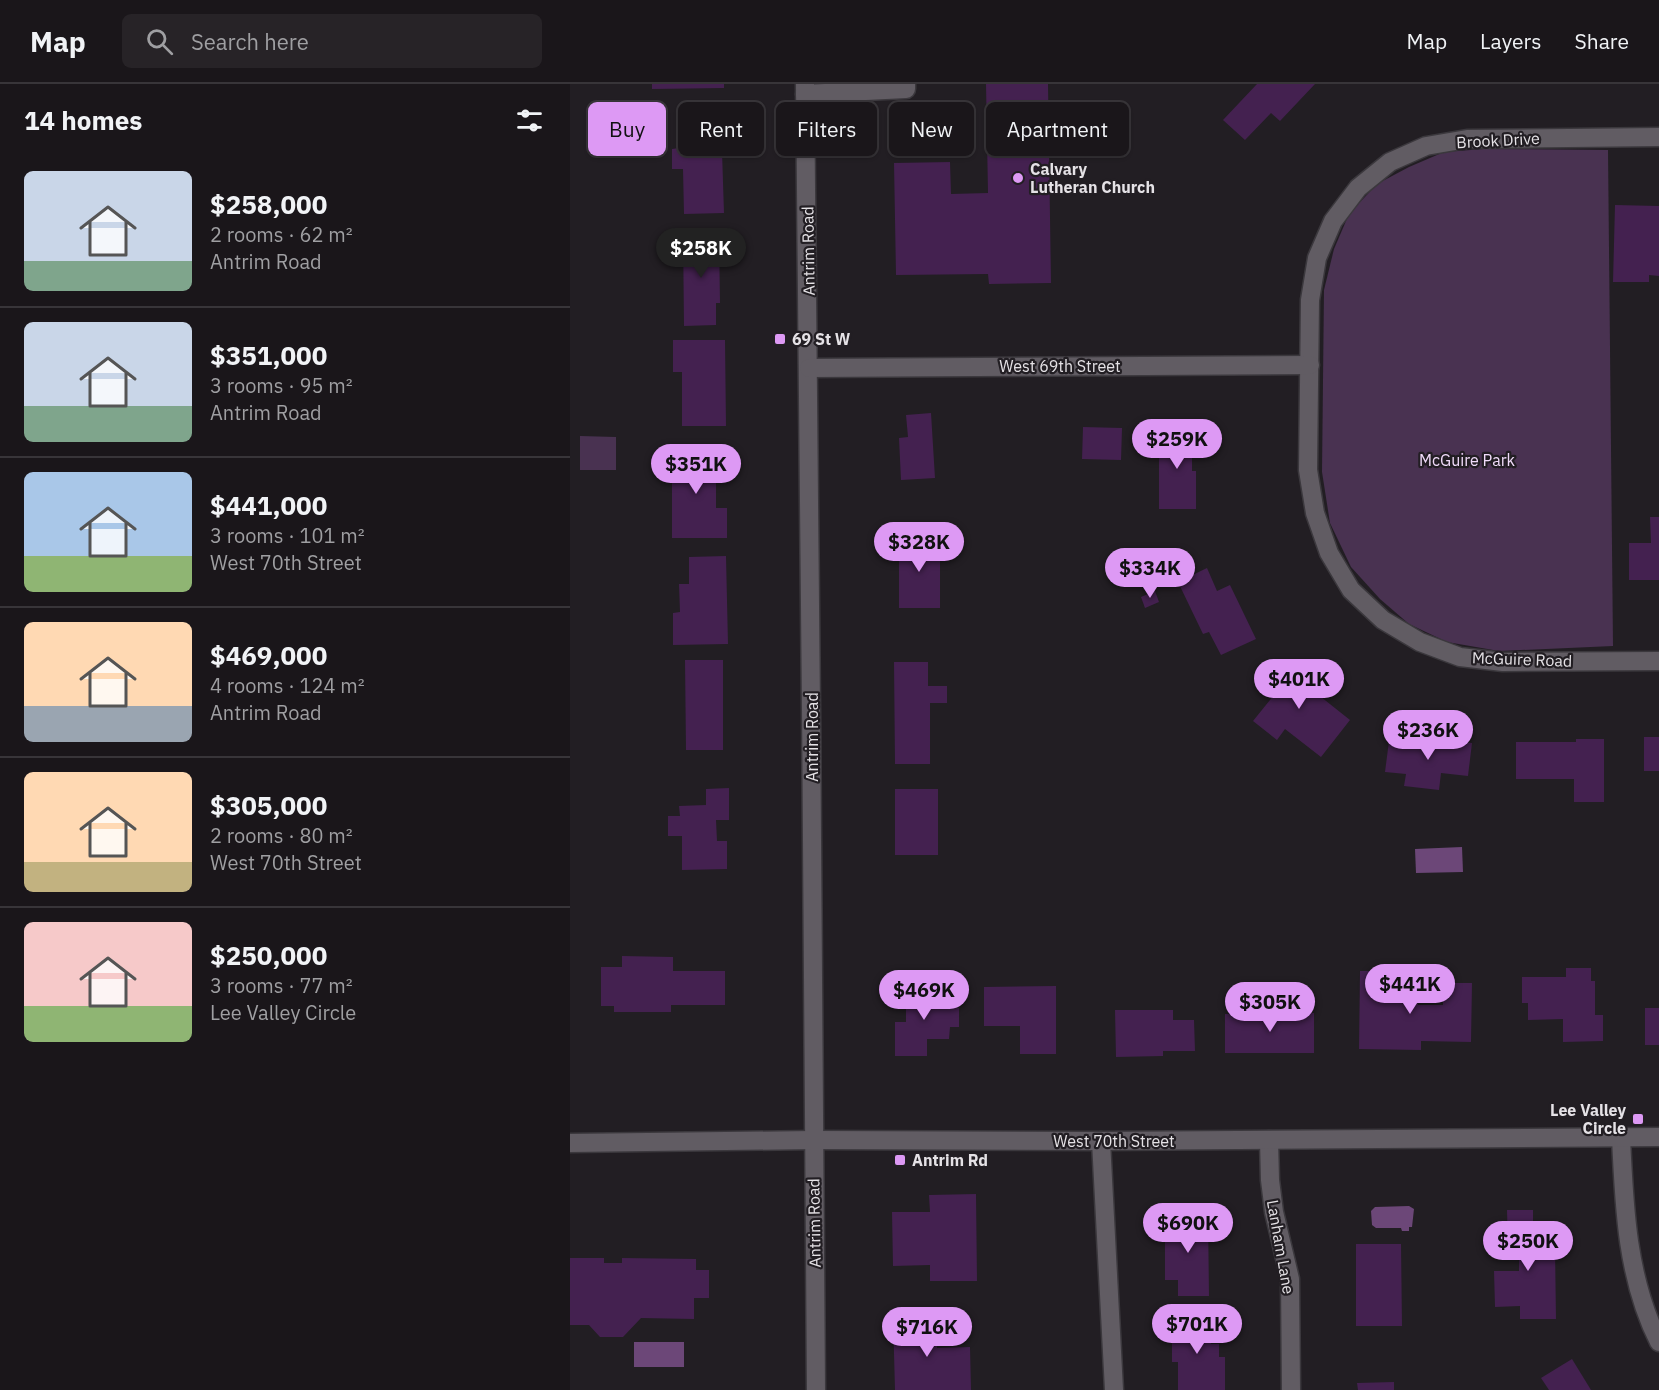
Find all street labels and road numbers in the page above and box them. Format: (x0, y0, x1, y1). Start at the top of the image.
street label: Brook Drive (1456, 128, 1540, 152)
street label: Antrim Road (797, 206, 819, 296)
street label: West 69th Street (999, 356, 1121, 376)
street label: McGuire Road (1471, 647, 1573, 671)
street label: Antrim Road (802, 692, 822, 782)
street label: West 70th Street (1053, 1131, 1175, 1151)
street label: Antrim Road (803, 1178, 825, 1268)
street label: Lanham Lane (1263, 1198, 1299, 1296)

